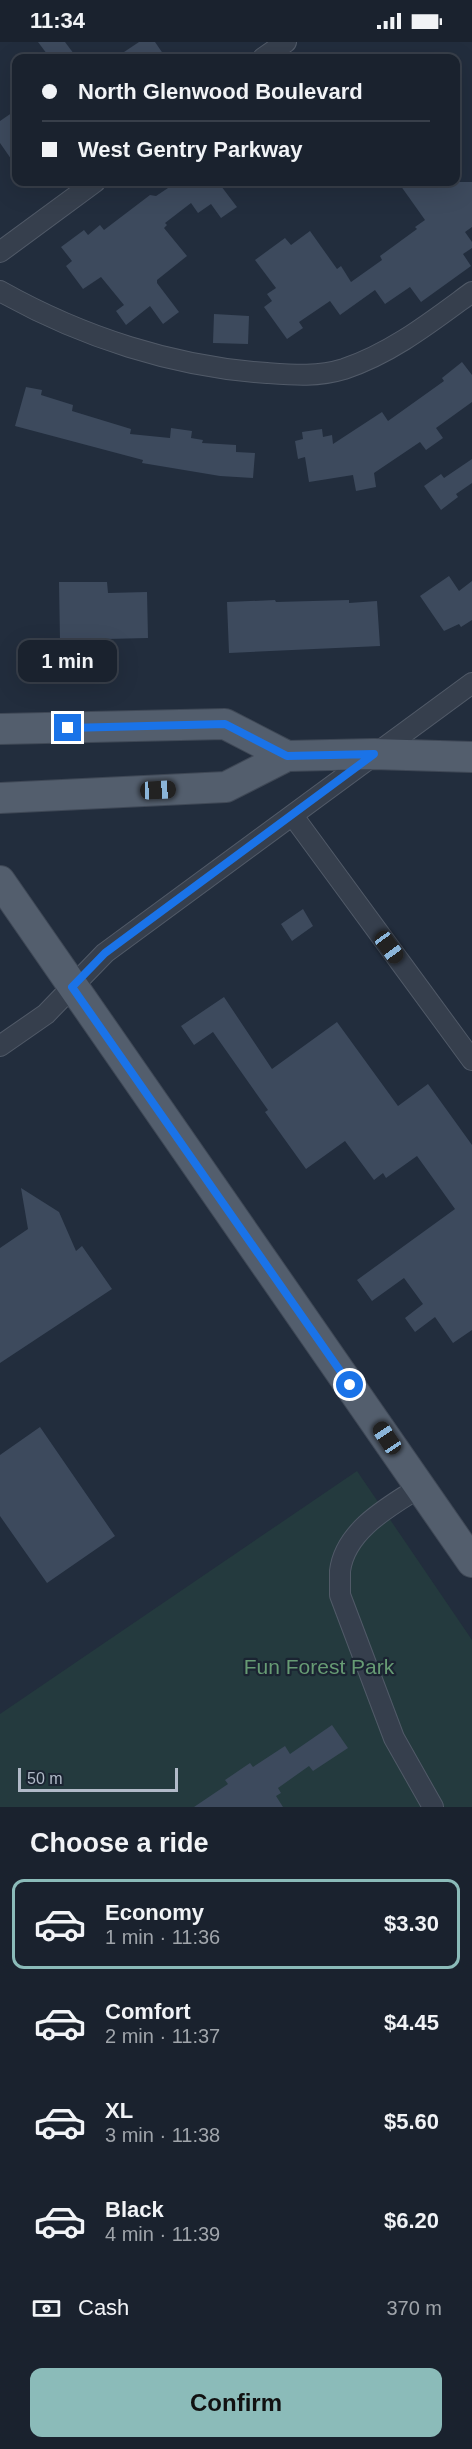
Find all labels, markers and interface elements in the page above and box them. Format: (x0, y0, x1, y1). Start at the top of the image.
text: 11:34 (30, 8, 85, 33)
text: North Glenwood Boulevard (78, 79, 363, 104)
text: West Gentry Parkway (78, 137, 303, 162)
callout: 1 min (19, 641, 118, 683)
text: 1 min (41, 650, 94, 672)
route end (54, 714, 81, 741)
car (140, 780, 176, 800)
car (371, 927, 407, 967)
route start (336, 1371, 363, 1398)
car (369, 1418, 405, 1458)
park label: Fun Forest Park (244, 1655, 395, 1678)
scale bar (18, 1765, 178, 1792)
text: 50 m (27, 1770, 63, 1787)
text: Choose a ride (30, 1828, 209, 1858)
icon: car (33, 1897, 87, 1951)
text: Economy (105, 1900, 204, 1925)
text: $3.30 (384, 1911, 439, 1936)
text: 1 min · 11:36 (105, 1926, 220, 1948)
icon: car (33, 1996, 87, 2050)
text: Comfort (105, 1999, 191, 2024)
text: $4.45 (384, 2010, 439, 2035)
text: 2 min · 11:37 (105, 2025, 220, 2047)
icon: car (33, 2095, 87, 2149)
text: XL (105, 2098, 133, 2123)
text: $5.60 (384, 2109, 439, 2134)
text: 3 min · 11:38 (105, 2124, 220, 2146)
icon: car (33, 2194, 87, 2248)
text: Black (105, 2197, 164, 2222)
text: $6.20 (384, 2208, 439, 2233)
text: 4 min · 11:39 (105, 2223, 220, 2245)
icon: cash (30, 2292, 63, 2325)
text: Cash (78, 2295, 129, 2320)
text: 370 m (386, 2297, 442, 2319)
button: Confirm (30, 2368, 442, 2437)

